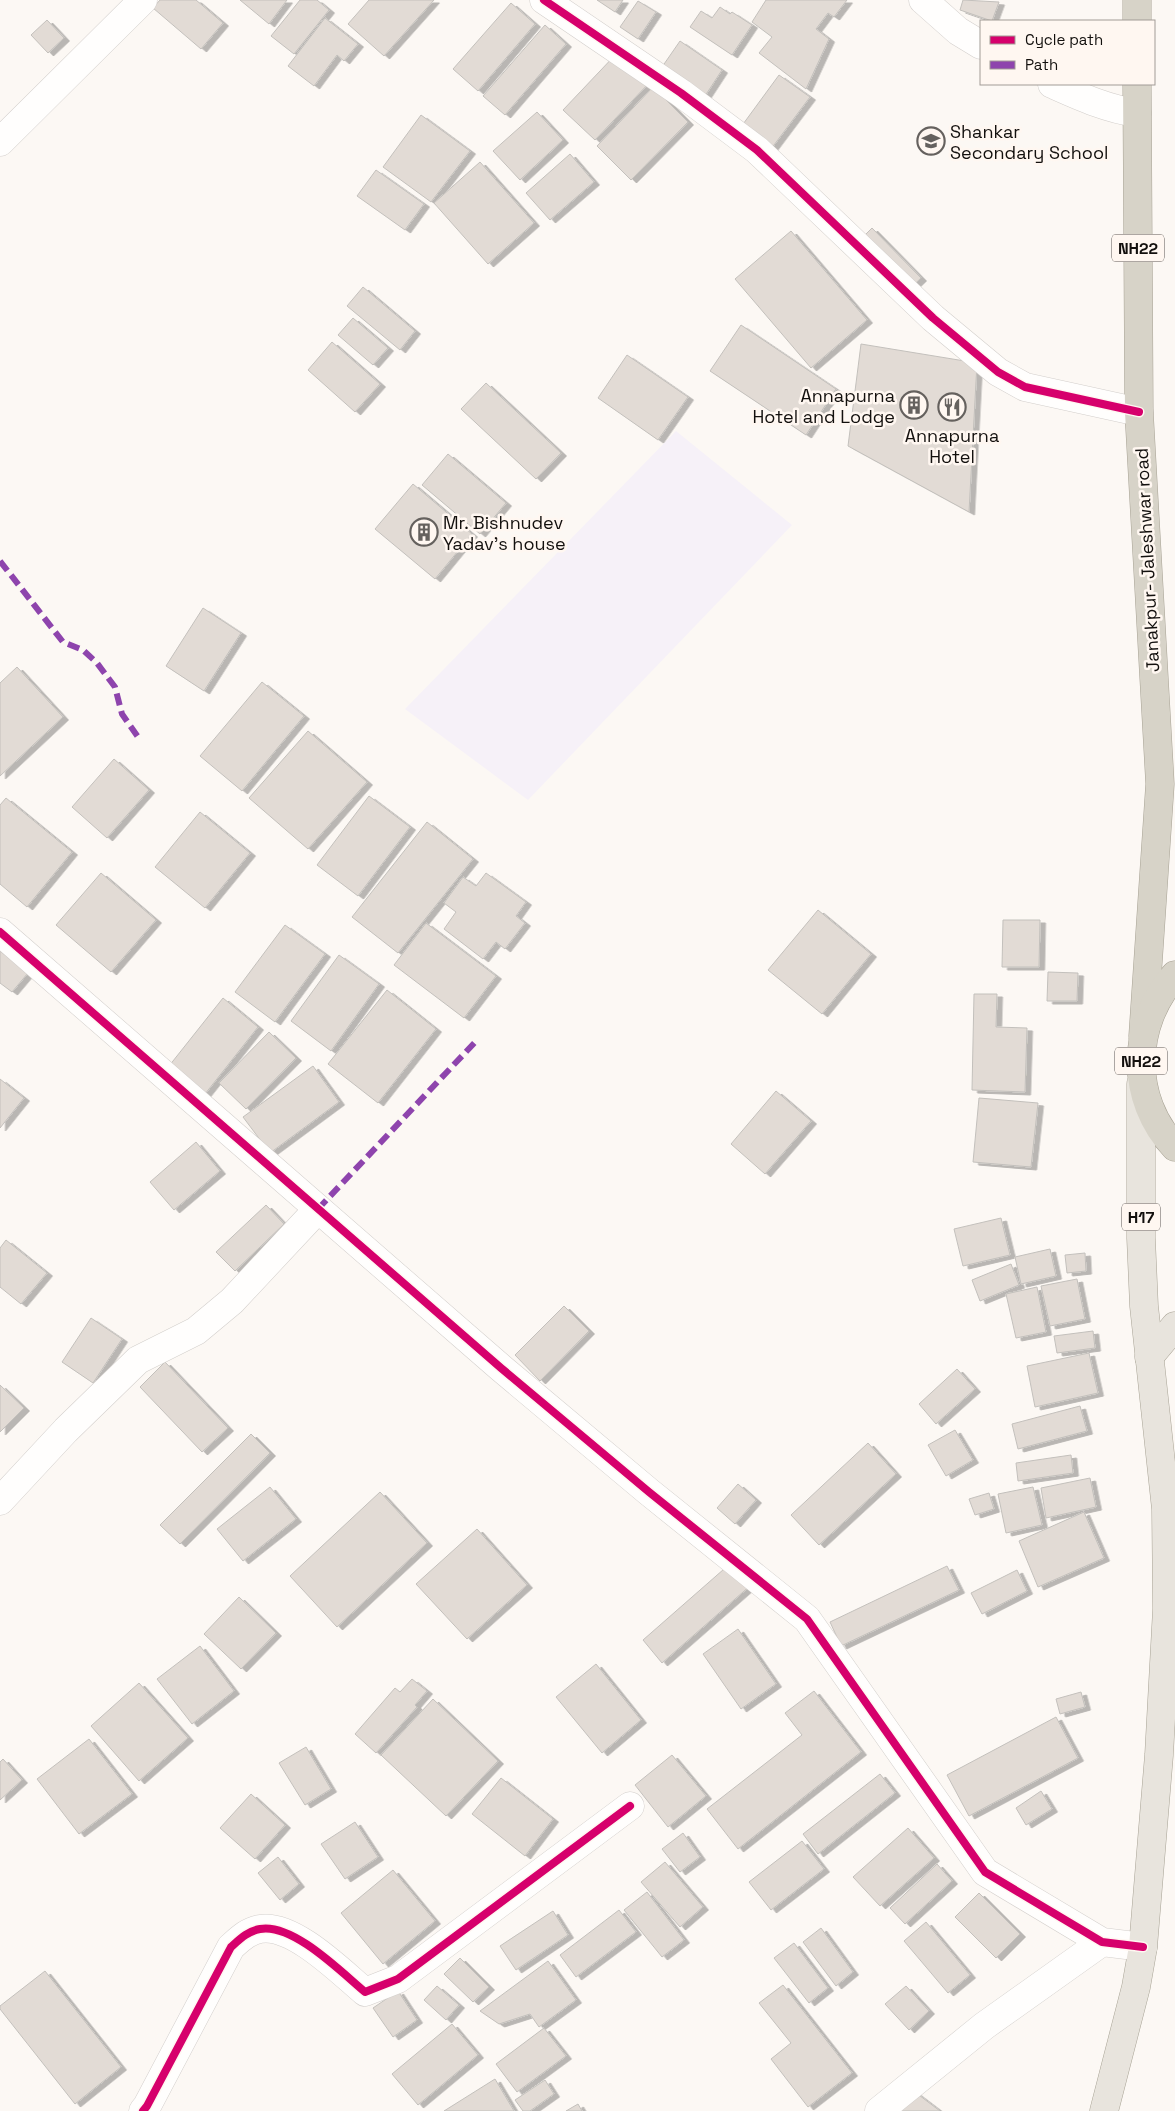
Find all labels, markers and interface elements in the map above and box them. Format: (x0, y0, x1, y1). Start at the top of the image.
legend (980, 20, 1155, 85)
text: Cycle path (1025, 30, 1103, 49)
text: Path (1025, 55, 1058, 74)
place label: Shankar Secondary School (950, 120, 1108, 164)
school or university icon: Shankar Secondary School (916, 126, 946, 156)
road number: NH22 (1112, 234, 1164, 262)
place label: Annapurna Hotel and Lodge (752, 384, 895, 428)
building icon: Annapurna Hotel and Lodge (899, 390, 929, 420)
restaurant icon: Annapurna Hotel (937, 392, 967, 422)
place label: Annapurna Hotel (905, 424, 999, 468)
street label: Janakpur- Jaleshwar road (1130, 447, 1164, 673)
place label: Mr. Bishnudev Yadav's house (443, 511, 566, 555)
building icon: Mr. Bishnudev Yadav's house (409, 517, 439, 547)
road number: NH22 (1115, 1048, 1167, 1074)
road number: H17 (1122, 1204, 1160, 1230)

